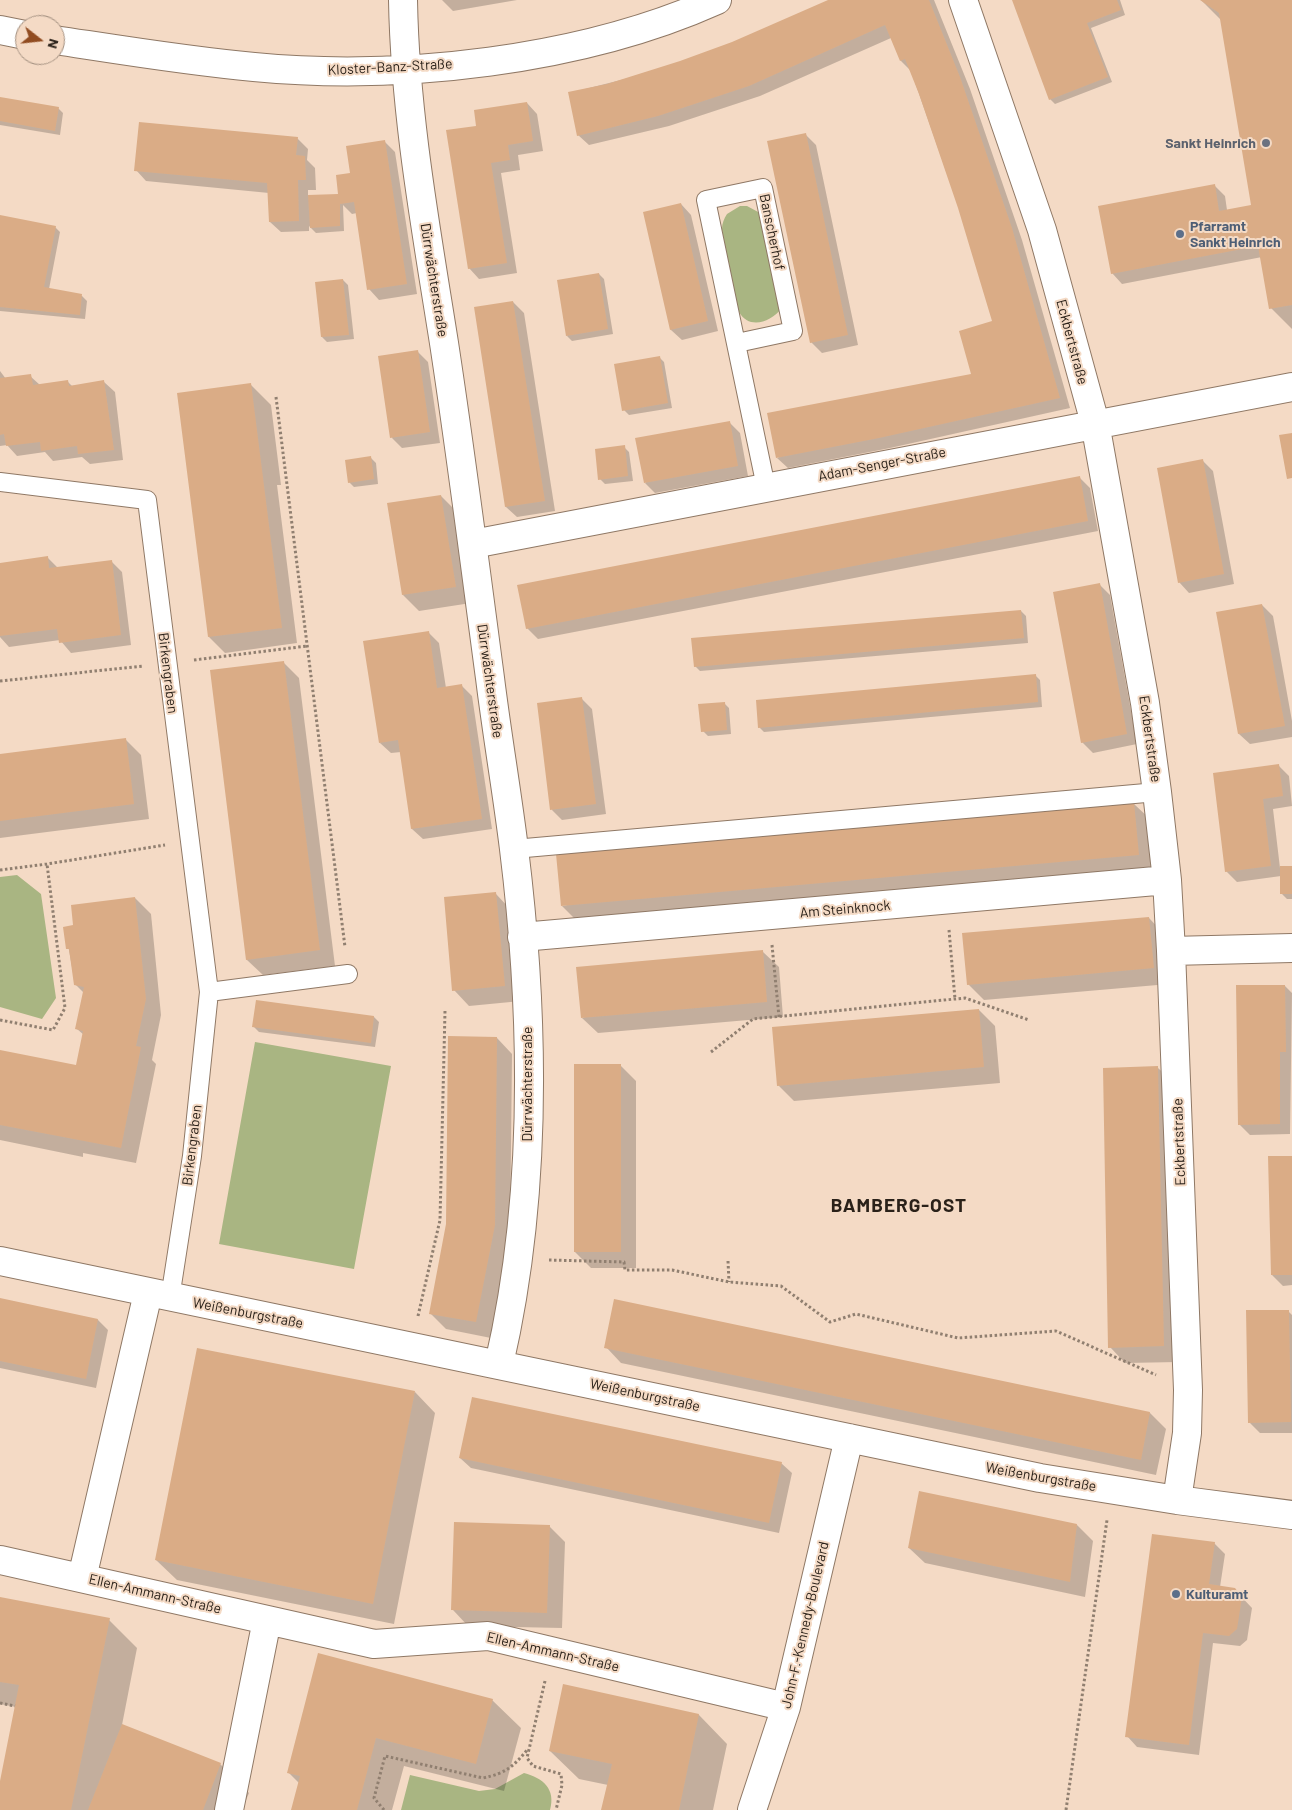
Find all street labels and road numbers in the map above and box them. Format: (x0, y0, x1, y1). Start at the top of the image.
street label: Kloster-Banz-Straße (327, 55, 453, 79)
street label: Banscherhof (756, 192, 788, 272)
street label: Dürrwächterstraße (417, 222, 451, 338)
street label: Eckbertstraße (1053, 298, 1091, 386)
street label: Adam-Senger-Straße (817, 443, 947, 485)
street label: Dürrwächterstraße (474, 623, 506, 739)
street label: Birkengraben (155, 632, 181, 714)
street label: Eckbertstraße (1136, 695, 1164, 783)
street label: Am Steinknock (799, 897, 891, 921)
street label: Dürrwächterstraße (519, 1026, 535, 1142)
street label: Eckbertstraße (1169, 1098, 1189, 1186)
street label: Birkengraben (179, 1104, 205, 1186)
street label: Weißenburgstraße (191, 1294, 305, 1332)
street label: Weißenburgstraße (588, 1375, 702, 1415)
street label: Weißenburgstraße (984, 1459, 1098, 1495)
street label: John-F.-Kennedy-Boulevard (778, 1540, 832, 1710)
street label: Ellen-Ammann-Straße (87, 1571, 223, 1617)
street label: Ellen-Ammann-Straße (485, 1629, 621, 1675)

